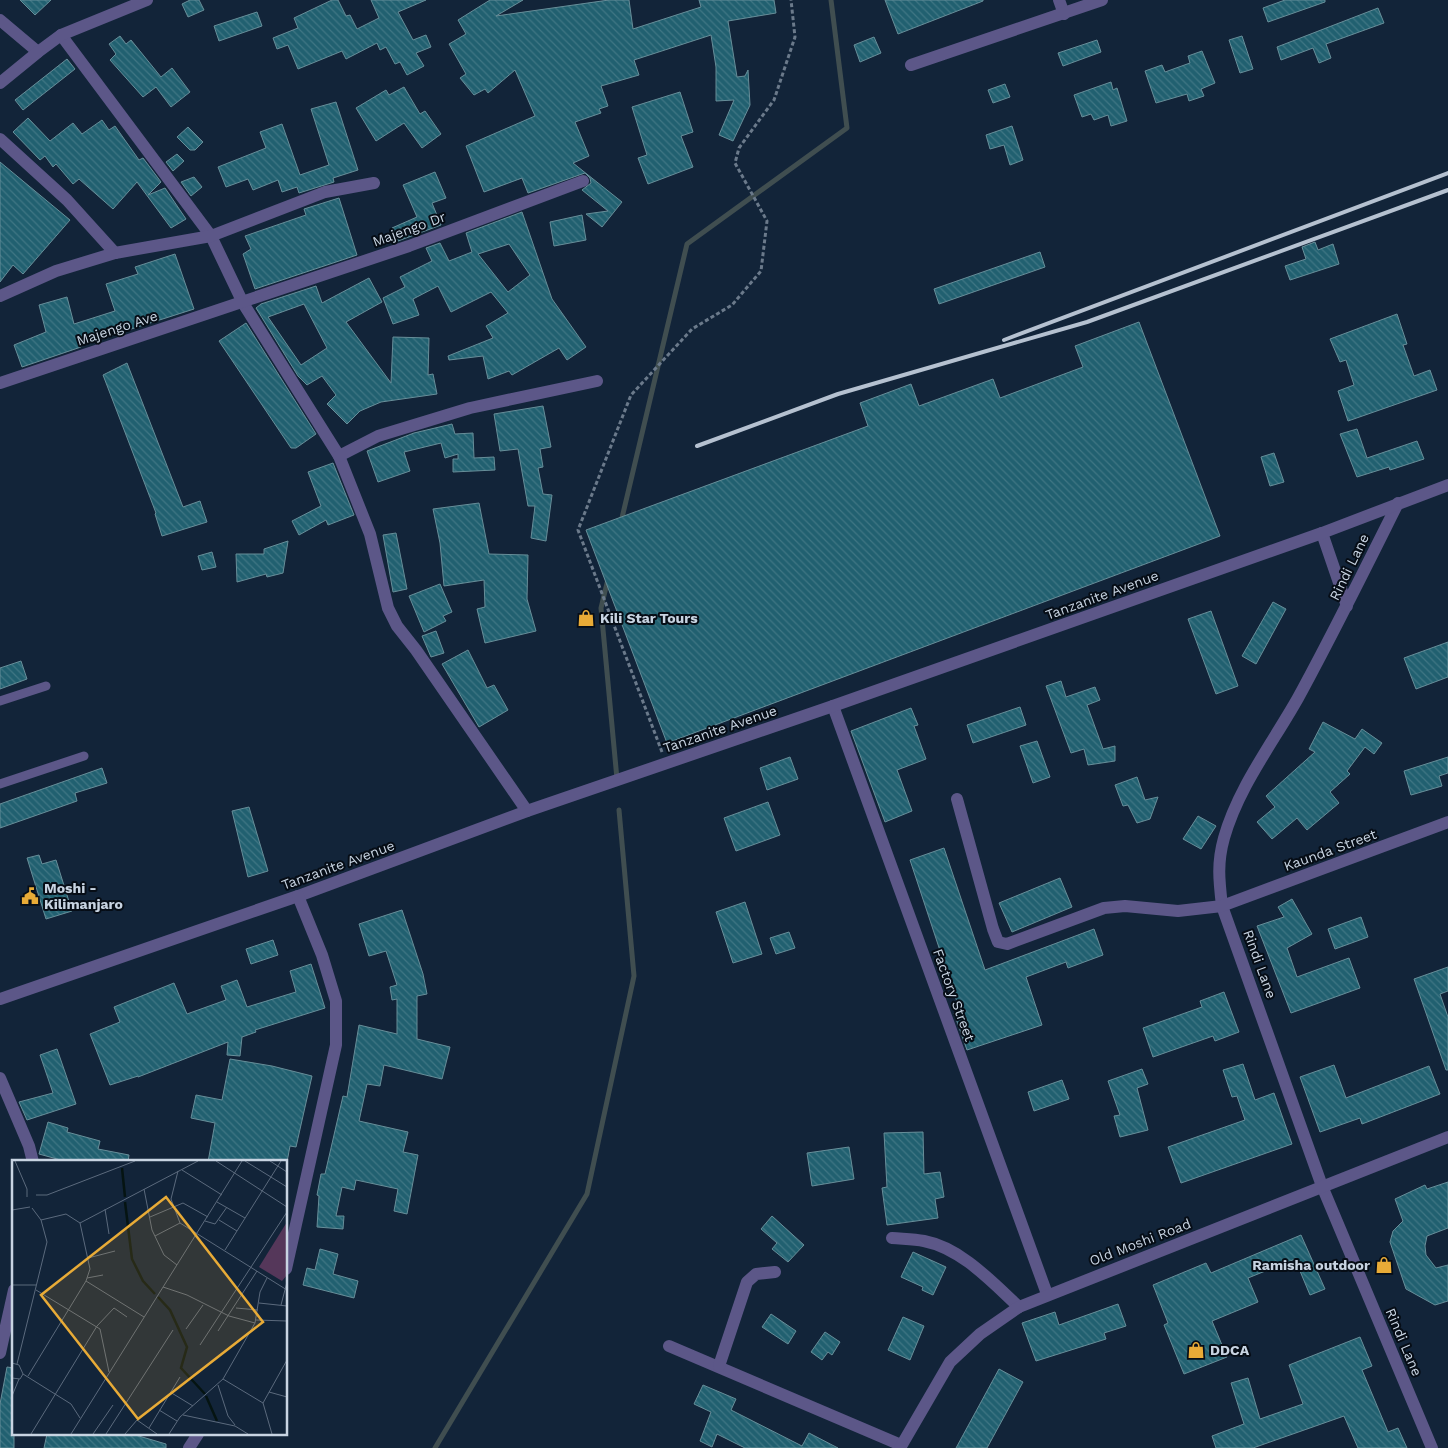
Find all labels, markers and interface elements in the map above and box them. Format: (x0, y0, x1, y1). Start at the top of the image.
street label: Majengo Dr (370, 208, 448, 250)
street label: Majengo Ave (74, 307, 160, 349)
street label: Rindi Lane (1326, 531, 1372, 603)
street label: Tanzanite Avenue (1043, 567, 1161, 623)
shop icon: Kili Star Tours (576, 608, 596, 628)
place label: Kili Star Tours (600, 610, 698, 626)
street label: Tanzanite Avenue (661, 702, 779, 756)
street label: Kaunda Street (1281, 826, 1379, 874)
street label: Tanzanite Avenue (279, 837, 397, 893)
place label: Moshi - Kilimanjaro (44, 880, 123, 912)
public building icon: Moshi - Kilimanjaro (20, 886, 40, 906)
street label: Rindi Lane (1240, 927, 1280, 1001)
street label: Factory Street (930, 947, 978, 1044)
inset map (12, 1160, 288, 1436)
street label: Old Moshi Road (1087, 1215, 1193, 1269)
shop icon: Ramisha outdoor (1374, 1255, 1394, 1275)
place label: Ramisha outdoor (1252, 1257, 1370, 1273)
street label: Rindi Lane (1383, 1306, 1425, 1378)
shop icon: DDCA (1186, 1340, 1206, 1360)
place label: DDCA (1210, 1342, 1250, 1358)

